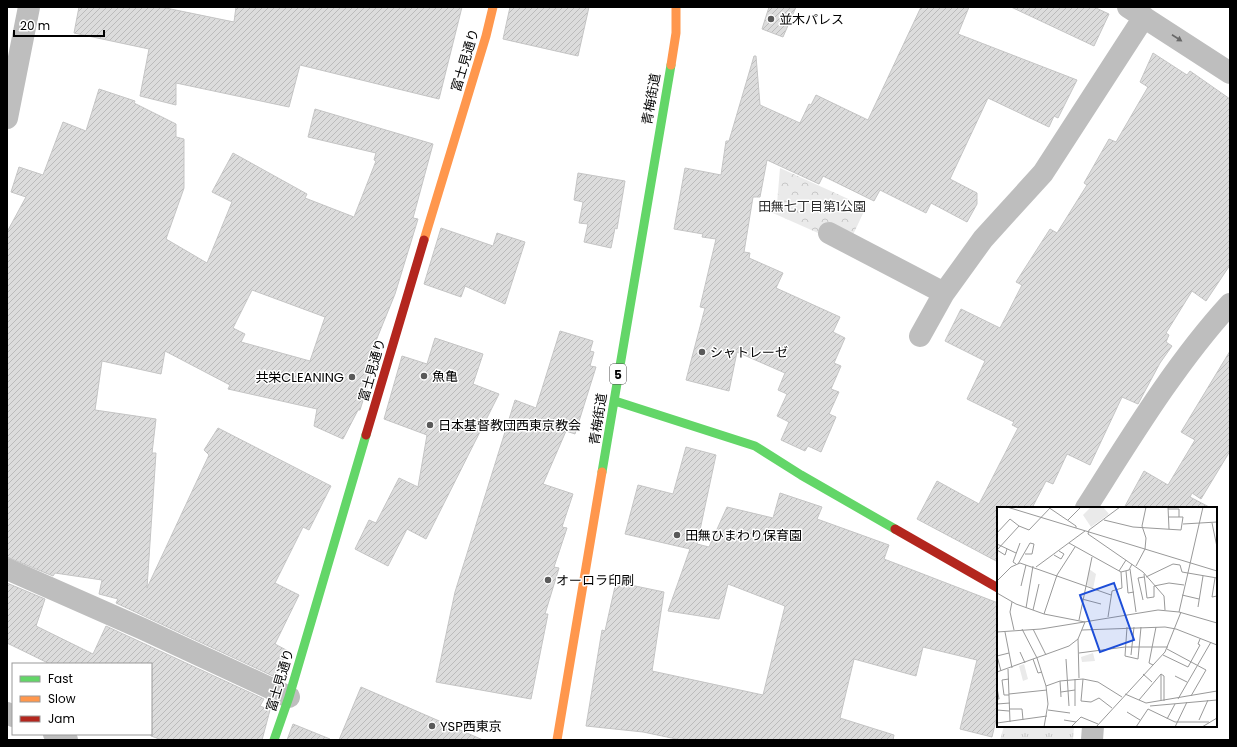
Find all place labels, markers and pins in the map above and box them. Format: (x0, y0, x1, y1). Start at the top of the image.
place label: 並木パレス (779, 10, 844, 29)
marker: 並木パレス (766, 14, 776, 24)
place label: シャトレーゼ (710, 343, 788, 362)
marker: シャトレーゼ (697, 347, 707, 357)
place label: 魚亀 (432, 367, 458, 386)
place label: 共栄CLEANING (255, 368, 344, 387)
marker: 魚亀 (419, 371, 429, 381)
marker: 共栄CLEANING (347, 372, 357, 382)
place label: 日本基督教団西東京教会 (438, 416, 581, 435)
marker: 日本基督教団西東京教会 (425, 420, 435, 430)
place label: 田無ひまわり保育園 (685, 526, 802, 545)
marker: 田無ひまわり保育園 (672, 530, 682, 540)
place label: オーロラ印刷 (556, 571, 634, 590)
marker: オーロラ印刷 (543, 575, 553, 585)
place label: YSP西東京 (440, 717, 502, 736)
marker: YSP西東京 (427, 721, 437, 731)

